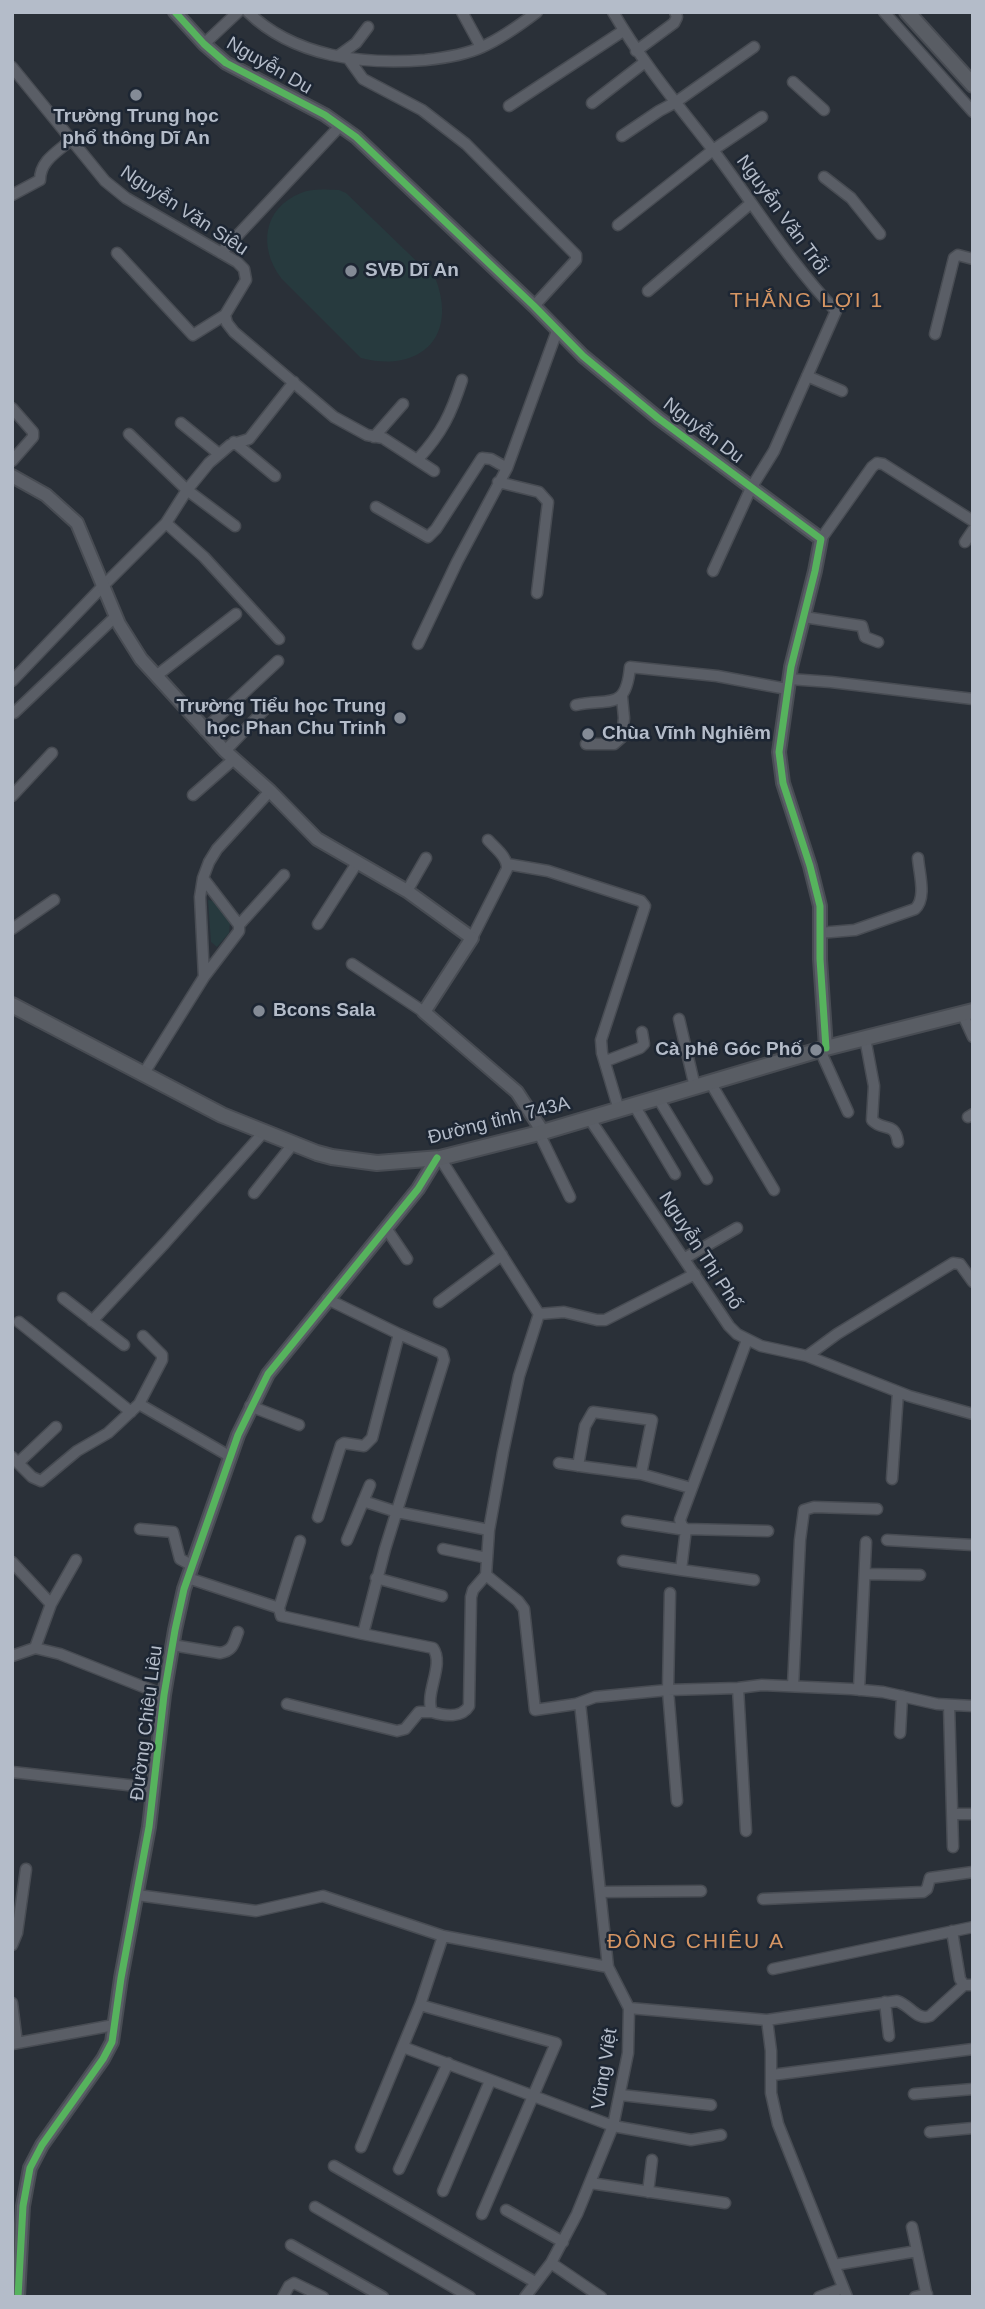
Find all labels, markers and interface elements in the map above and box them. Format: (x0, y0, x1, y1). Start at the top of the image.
street label: Nguyễn Du (222, 32, 316, 100)
marker: Trường Trung học phổ thông Dĩ An (128, 87, 144, 103)
place label: Trường Trung học phổ thông Dĩ An (53, 106, 219, 150)
street label: Nguyễn Văn Trỗi (731, 151, 833, 279)
street label: Nguyễn Văn Siêu (116, 161, 252, 261)
place label: SVĐ Dĩ An (365, 260, 459, 282)
marker: SVĐ Dĩ An (343, 263, 359, 279)
district label: THẮNG LỢI 1 (731, 288, 883, 314)
street label: Nguyễn Du (658, 393, 748, 469)
place label: Trường Tiểu học Trung học Phan Chu Trinh (176, 696, 386, 740)
marker: Trường Tiểu học Trung học Phan Chu Trinh (392, 710, 408, 726)
place label: Chùa Vĩnh Nghiêm (602, 723, 771, 745)
marker: Chùa Vĩnh Nghiêm (580, 726, 596, 742)
place label: Bcons Sala (273, 1000, 375, 1022)
marker: Bcons Sala (251, 1003, 267, 1019)
place label: Cà phê Góc Phố (655, 1039, 802, 1061)
marker: Cà phê Góc Phố (808, 1042, 824, 1058)
street label: Đường tỉnh 743A (426, 1092, 572, 1150)
street label: Nguyễn Thị Phố (653, 1188, 747, 1314)
street label: Đường Chiêu Liêu (126, 1644, 168, 1802)
district label: ĐÔNG CHIÊU A (608, 1929, 784, 1955)
street label: Vũng Việt (587, 2027, 623, 2111)

